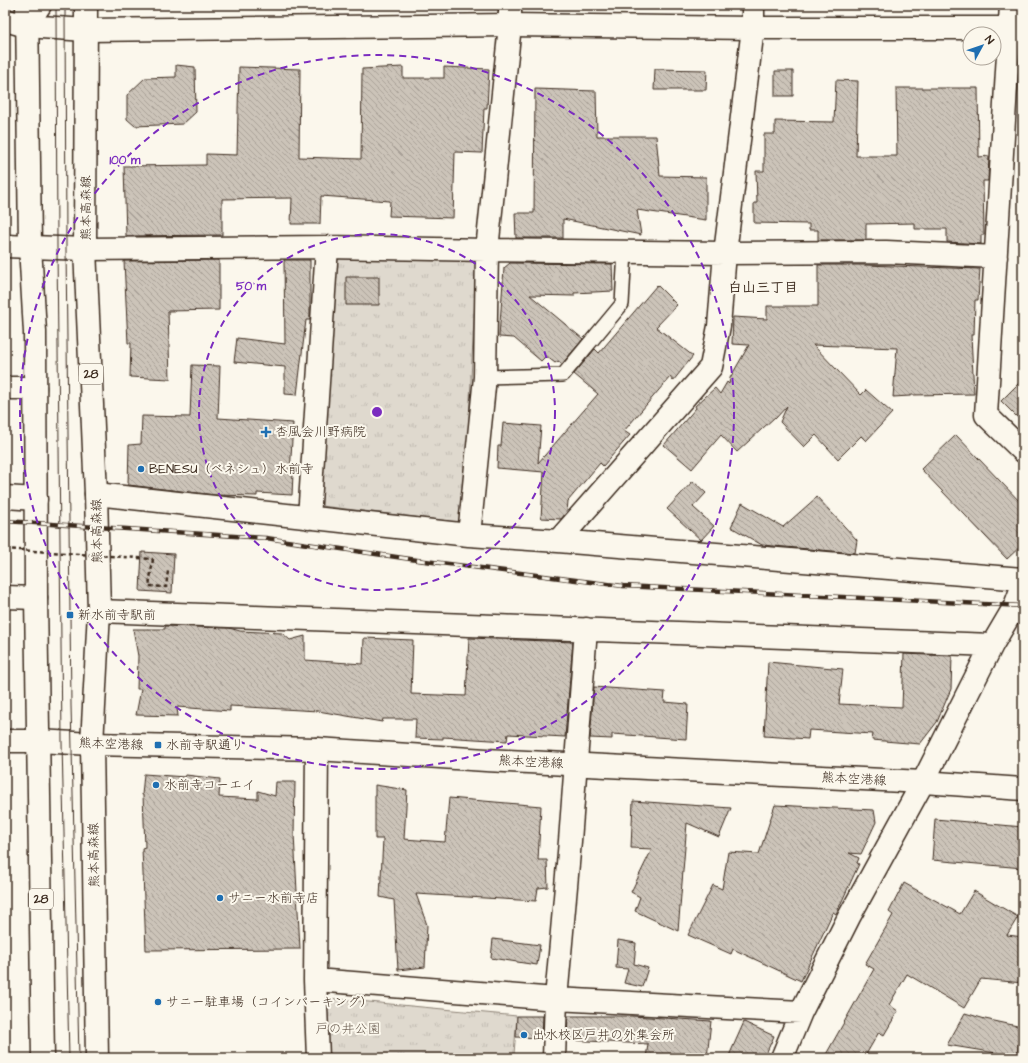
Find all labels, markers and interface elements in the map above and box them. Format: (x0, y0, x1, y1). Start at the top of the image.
north arrow (962, 26, 1002, 66)
text: N (981, 32, 997, 47)
text: 100 m (110, 152, 141, 169)
street label: 熊本高森線 (77, 175, 95, 241)
text: 50 m (236, 278, 267, 295)
district label: 白山三丁目 (728, 278, 798, 298)
road number: 28 (79, 364, 103, 384)
centre of rings (370, 405, 384, 419)
place label: 杏風会川野病院 (275, 423, 366, 441)
marker: 杏風会川野病院 (260, 426, 272, 438)
place label: BENESU（ベネシュ）水前寺 (149, 460, 314, 478)
marker: BENESU（ベネシュ）水前寺 (136, 464, 146, 474)
street label: 熊本高森線 (87, 497, 107, 564)
place label: 新水前寺駅前 (78, 606, 156, 624)
marker: 新水前寺駅前 (65, 610, 75, 620)
street label: 熊本空港線 (78, 734, 145, 754)
place label: 水前寺駅通り (166, 736, 244, 754)
marker: 水前寺駅通り (153, 740, 163, 750)
street label: 熊本空港線 (498, 751, 565, 773)
street label: 熊本空港線 (821, 768, 888, 790)
place label: 水前寺コーエイ (164, 776, 255, 794)
marker: 水前寺コーエイ (151, 780, 161, 790)
street label: 熊本高森線 (84, 821, 104, 888)
road number: 28 (29, 889, 53, 909)
place label: サニー水前寺店 (228, 889, 319, 907)
marker: サニー水前寺店 (215, 893, 225, 903)
place label: サニー駐車場（コインパーキング） (166, 993, 373, 1011)
marker: サニー駐車場（コインパーキング） (153, 997, 163, 1007)
park label: 戸の井公園 (315, 1020, 381, 1038)
place label: 出水校区戸井の外集会所 (532, 1026, 675, 1044)
marker: 出水校区戸井の外集会所 (519, 1030, 529, 1040)

